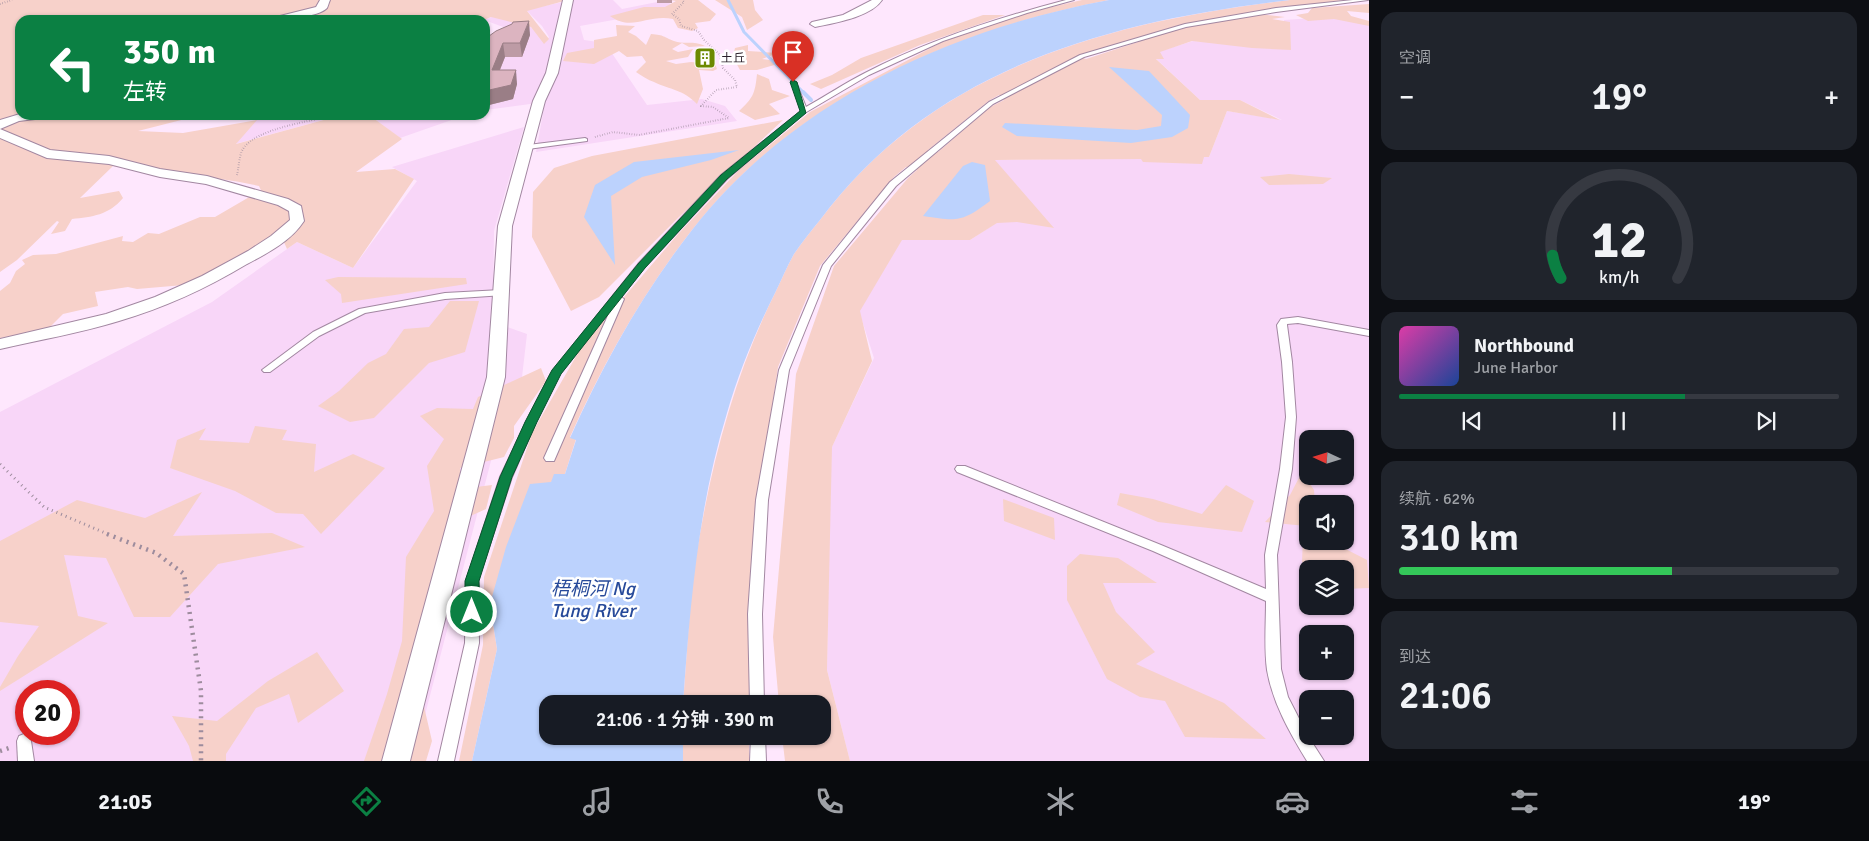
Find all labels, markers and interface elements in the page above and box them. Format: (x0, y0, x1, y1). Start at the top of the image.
text: 350 m (123, 30, 216, 73)
pin (772, 31, 814, 82)
icon: left (40, 35, 105, 100)
icon: arrive (779, 38, 807, 66)
building icon: 土丘 (693, 46, 717, 70)
text: 空调 (1399, 48, 1431, 68)
place label: 土丘 (721, 51, 745, 66)
text: 19° (1591, 73, 1647, 120)
text: 左转 (123, 78, 167, 105)
text: − (1399, 80, 1414, 114)
text: + (1824, 80, 1839, 114)
text: 12 (1591, 208, 1647, 272)
text: km/h (1599, 266, 1639, 288)
text: Northbound (1474, 334, 1574, 358)
text: June Harbor (1474, 358, 1558, 378)
icon: previous (1458, 407, 1486, 435)
icon: pause (1605, 407, 1633, 435)
icon: next (1752, 407, 1780, 435)
north arrow (1299, 430, 1354, 485)
map controls (1299, 430, 1354, 745)
text: 续航 · 62% (1399, 489, 1475, 509)
button: sound (1299, 495, 1354, 550)
text: 310 km (1399, 514, 1519, 561)
button: layers (1299, 560, 1354, 615)
water label: 梧桐河 Ng Tung River (551, 577, 638, 623)
position arrow (445, 585, 497, 637)
button: + (1299, 625, 1354, 680)
text: 到达 (1399, 647, 1431, 667)
text: 21:06 (1399, 672, 1492, 719)
speed limit sign: 20 (15, 680, 80, 745)
button: − (1299, 690, 1354, 745)
text: 21:06 · 1 分钟 · 390 m (596, 708, 774, 732)
icon: directions (349, 784, 384, 819)
icon: music (580, 784, 615, 819)
icon: phone (812, 784, 847, 819)
icon: climate (1043, 784, 1078, 819)
icon: car (1275, 784, 1310, 819)
icon: filters (1507, 784, 1542, 819)
text: 21:05 (98, 788, 152, 815)
text: 19° (1738, 788, 1771, 815)

